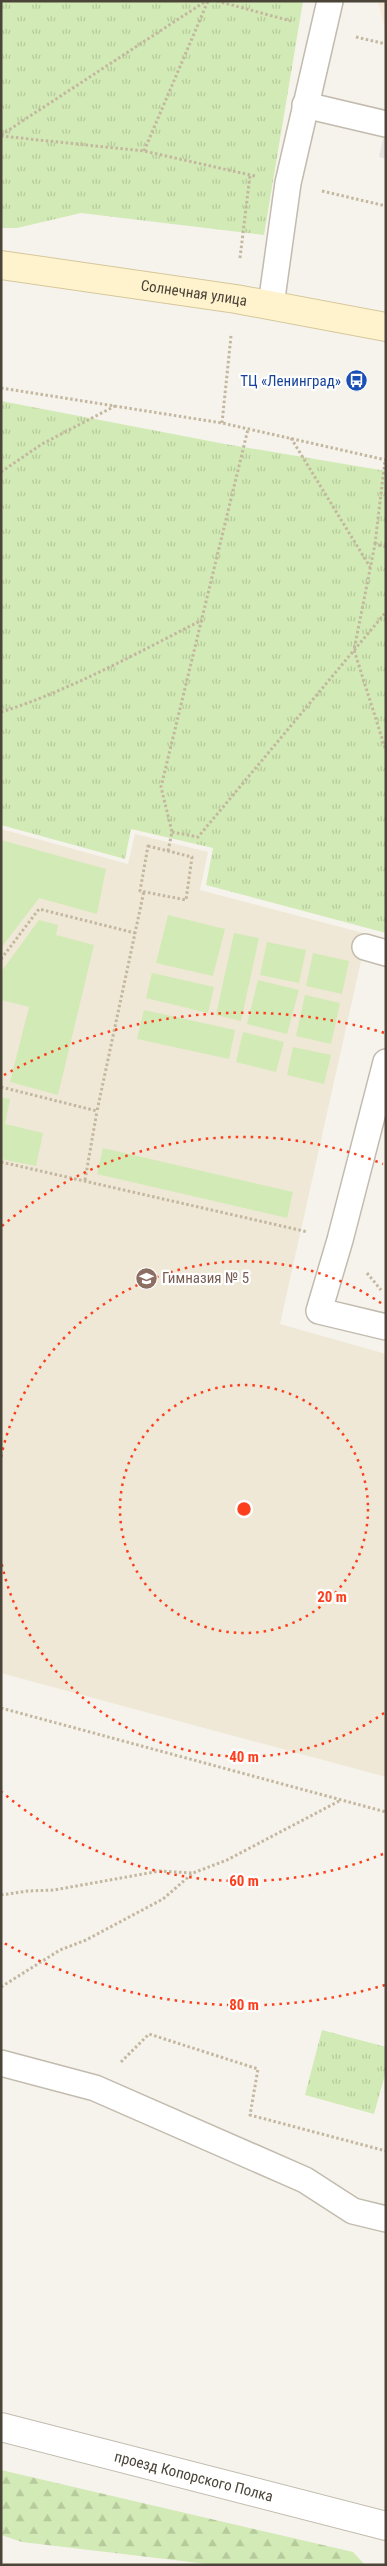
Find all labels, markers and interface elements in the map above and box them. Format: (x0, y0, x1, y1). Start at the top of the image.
street label: Солнечная улица (140, 276, 249, 310)
bus stop icon: ТЦ «Ленинград» (345, 369, 369, 393)
place label: ТЦ «Ленинград» (240, 372, 341, 390)
school or university icon: Гимназия № 5 (134, 1266, 158, 1290)
place label: Гимназия № 5 (162, 1269, 249, 1287)
centre of rings (235, 1500, 253, 1518)
text: 20 m (317, 1588, 347, 1606)
text: 40 m (229, 1748, 259, 1766)
text: 60 m (229, 1872, 259, 1890)
text: 80 m (229, 1996, 259, 2014)
street label: проезд Копорского Полка (113, 2448, 275, 2506)

